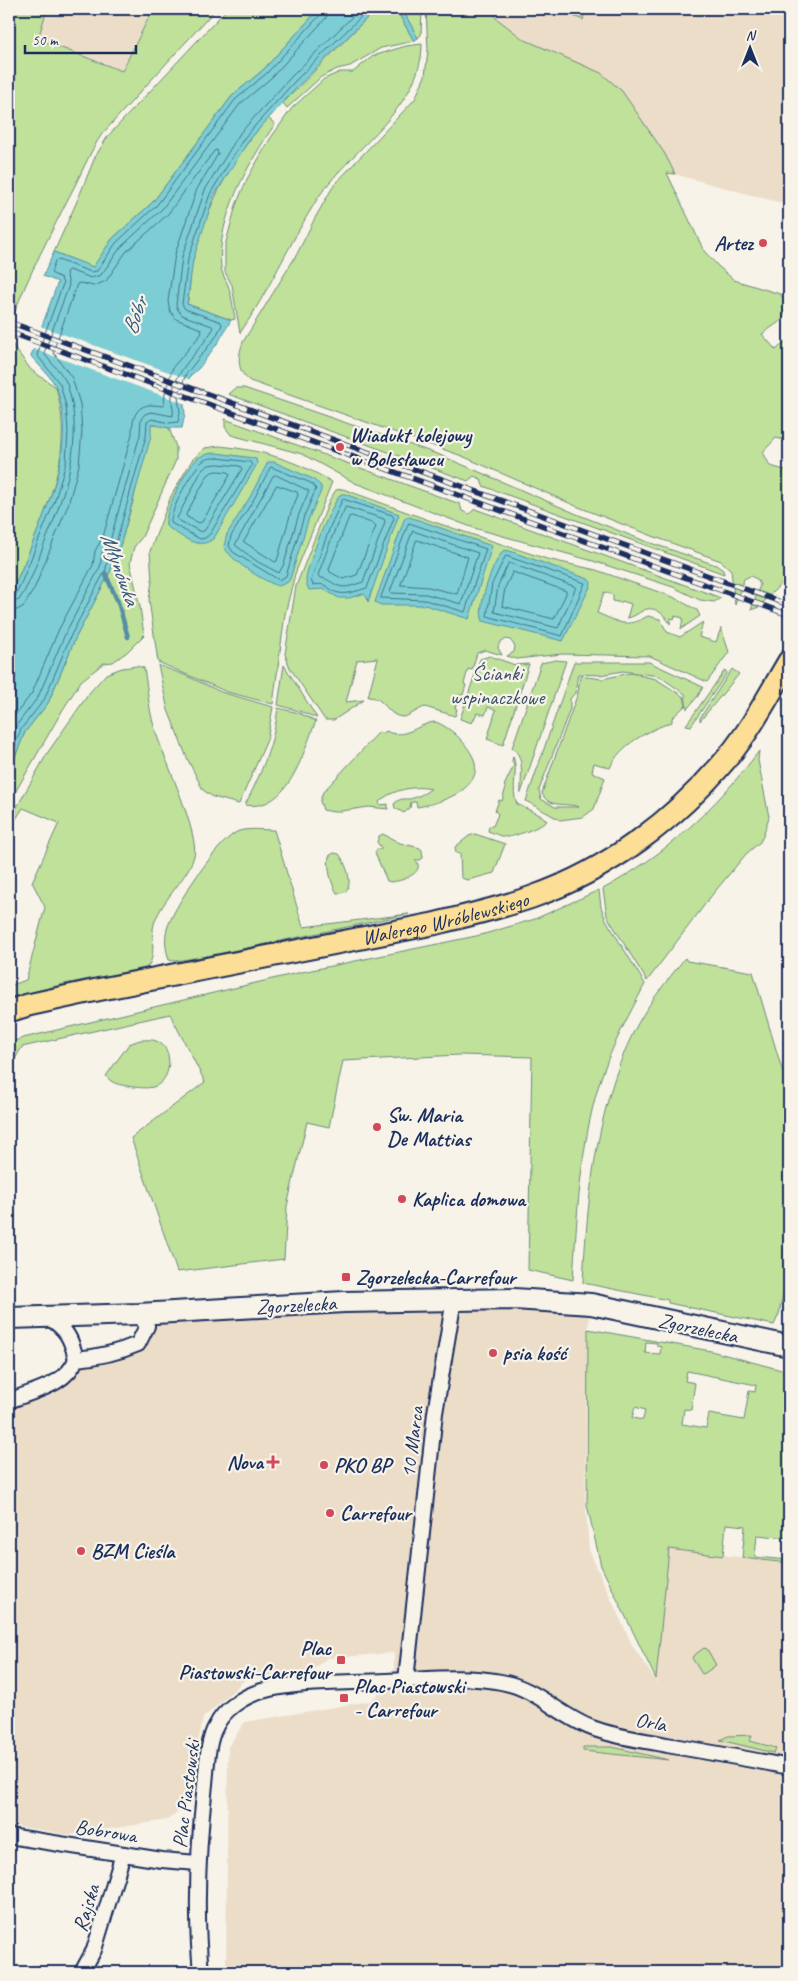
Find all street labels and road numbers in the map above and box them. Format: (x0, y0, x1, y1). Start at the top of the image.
street label: Walerego Wróblewskiego (360, 886, 533, 951)
street label: Zgorzelecka (255, 1290, 339, 1320)
street label: Zgorzelecka (656, 1307, 742, 1349)
street label: 10 Marca (395, 1403, 429, 1479)
street label: Orla (633, 1706, 670, 1738)
street label: Plac Piastowski (166, 1735, 206, 1850)
street label: Bobrowa (73, 1813, 141, 1849)
street label: Rajska (67, 1880, 106, 1935)

